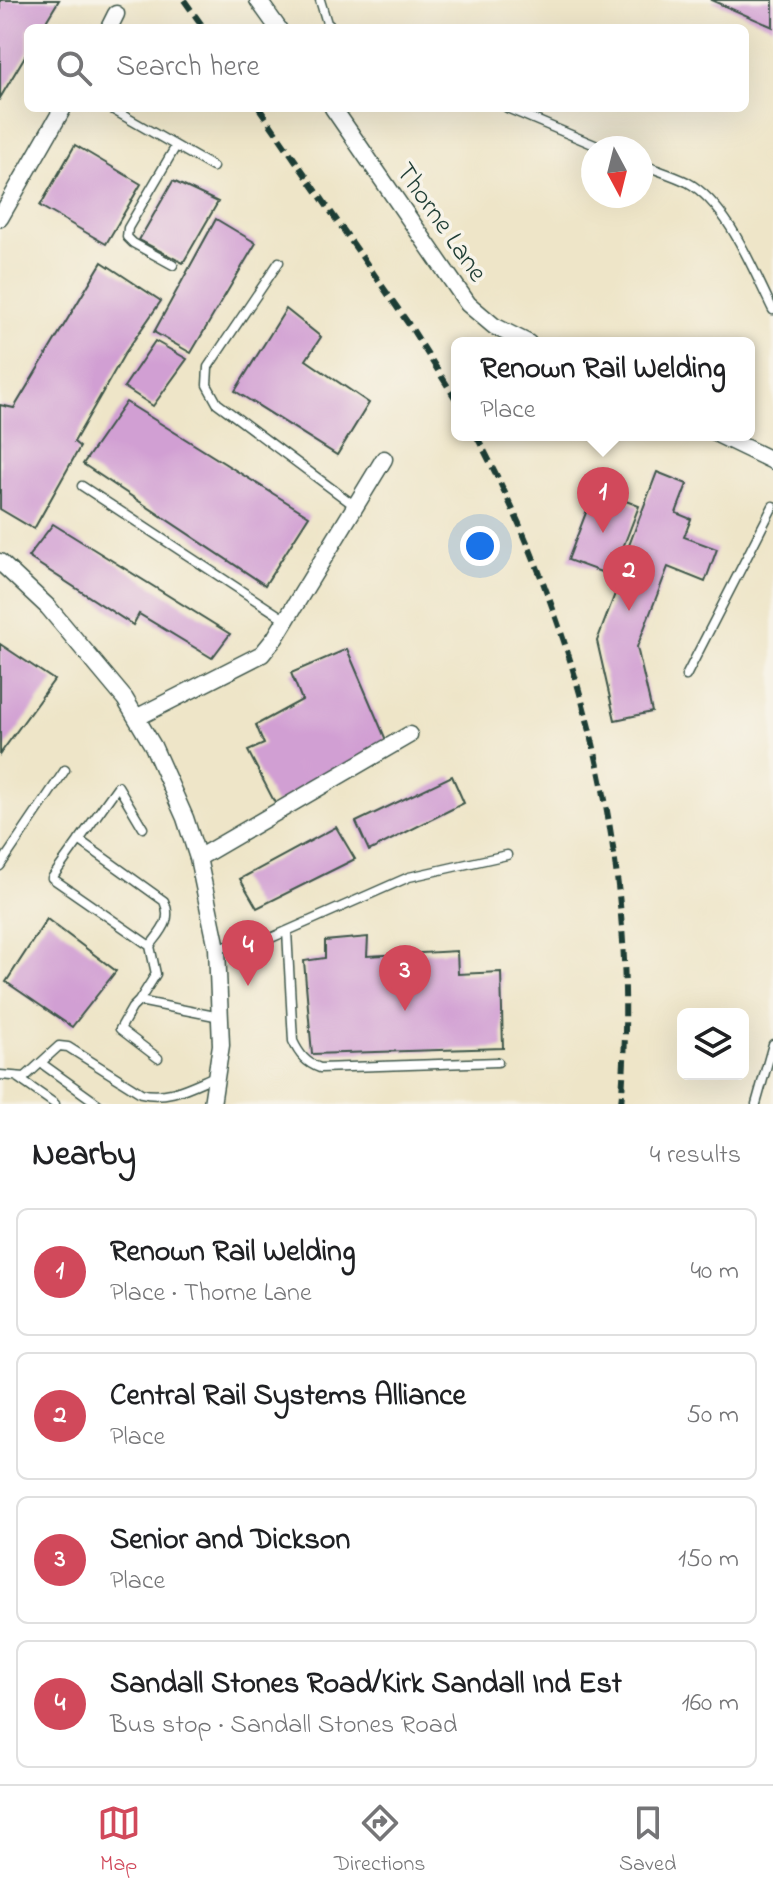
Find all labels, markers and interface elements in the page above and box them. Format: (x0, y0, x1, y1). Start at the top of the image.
search box (24, 24, 749, 112)
icon: search (52, 46, 96, 90)
text: Search here (116, 46, 260, 90)
north arrow (581, 136, 653, 208)
street label: Thorne Lane (384, 155, 497, 292)
popup (451, 337, 755, 441)
text: Renown Rail Welding (480, 348, 726, 392)
text: Place (480, 392, 535, 430)
pin: 1 (577, 467, 629, 533)
your location (460, 526, 500, 566)
pin: 2 (603, 545, 655, 611)
pin: 4 (222, 920, 274, 986)
pin: 3 (379, 945, 431, 1011)
map controls (677, 1008, 749, 1080)
button: layers (677, 1008, 749, 1080)
text: Nearby (32, 1131, 136, 1181)
text: 4 results (650, 1137, 741, 1175)
text: Renown Rail Welding (110, 1231, 355, 1275)
text: 1 (56, 1253, 64, 1291)
text: 40 m (690, 1253, 739, 1291)
text: Place · Thorne Lane (110, 1275, 312, 1313)
text: Central Rail Systems Alliance (110, 1375, 466, 1419)
text: 2 (54, 1397, 66, 1435)
text: 50 m (686, 1397, 739, 1435)
text: Place (110, 1419, 165, 1457)
text: Senior and Dickson (110, 1519, 350, 1563)
text: 3 (55, 1541, 65, 1579)
text: 150 m (678, 1541, 739, 1579)
text: Place (110, 1563, 165, 1601)
text: Sandall Stones Road/Kirk Sandall Ind Est (110, 1663, 622, 1707)
text: 4 (55, 1685, 65, 1723)
text: 160 m (681, 1685, 739, 1723)
text: Bus stop · Sandall Stones Road (110, 1707, 457, 1745)
tab: Map (97, 1801, 141, 1881)
tab: Directions (334, 1801, 426, 1881)
tab: Saved (619, 1801, 676, 1881)

